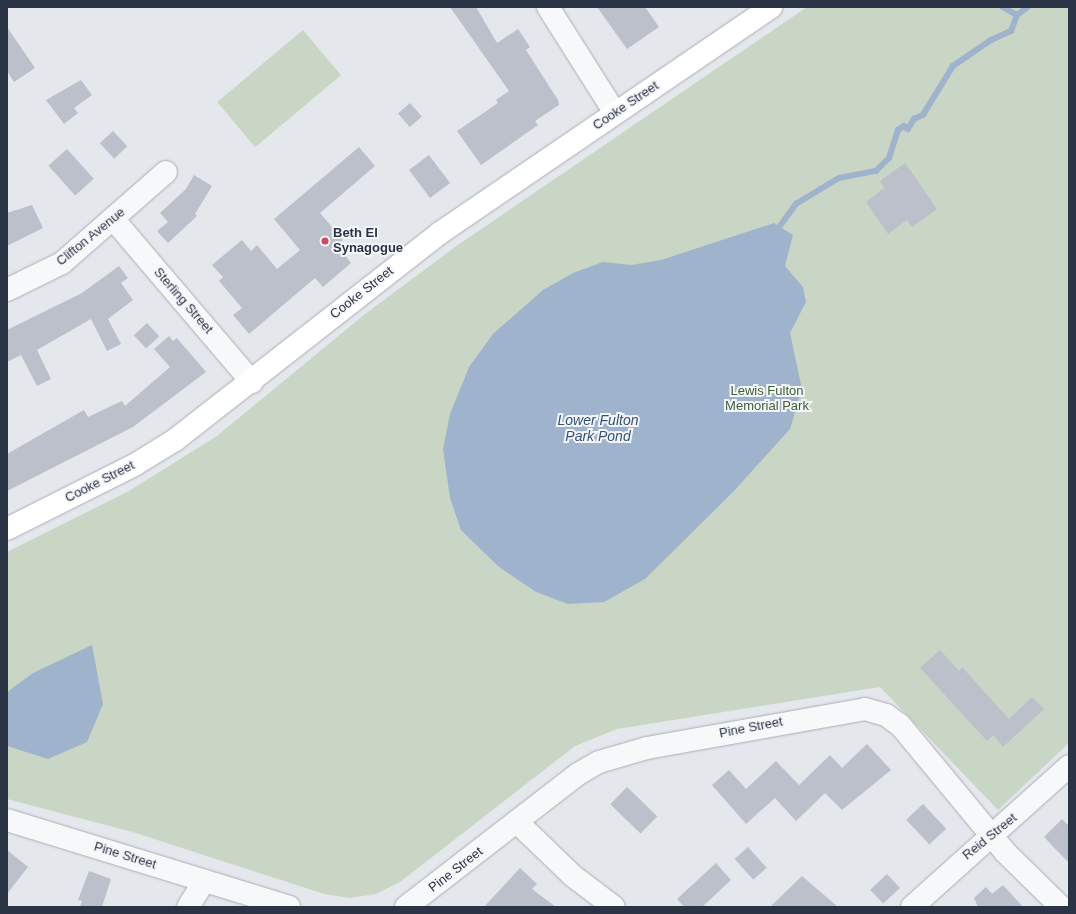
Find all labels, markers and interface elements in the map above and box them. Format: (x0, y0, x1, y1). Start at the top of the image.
street label: Cooke Street (590, 78, 662, 134)
street label: Clifton Avenue (53, 204, 129, 270)
place label: Beth El Synagogue (333, 226, 403, 257)
marker: Beth El Synagogue (320, 236, 330, 246)
street label: Cooke Street (327, 263, 397, 323)
street label: Sterling Street (150, 265, 216, 337)
park label: Lewis Fulton Memorial Park (725, 384, 809, 415)
water label: Lower Fulton Park Pond (558, 412, 638, 444)
street label: Cooke Street (63, 458, 137, 506)
street label: Pine Street (718, 714, 784, 742)
street label: Reid Street (960, 810, 1020, 864)
street label: Pine Street (92, 839, 158, 873)
street label: Pine Street (426, 844, 486, 896)

